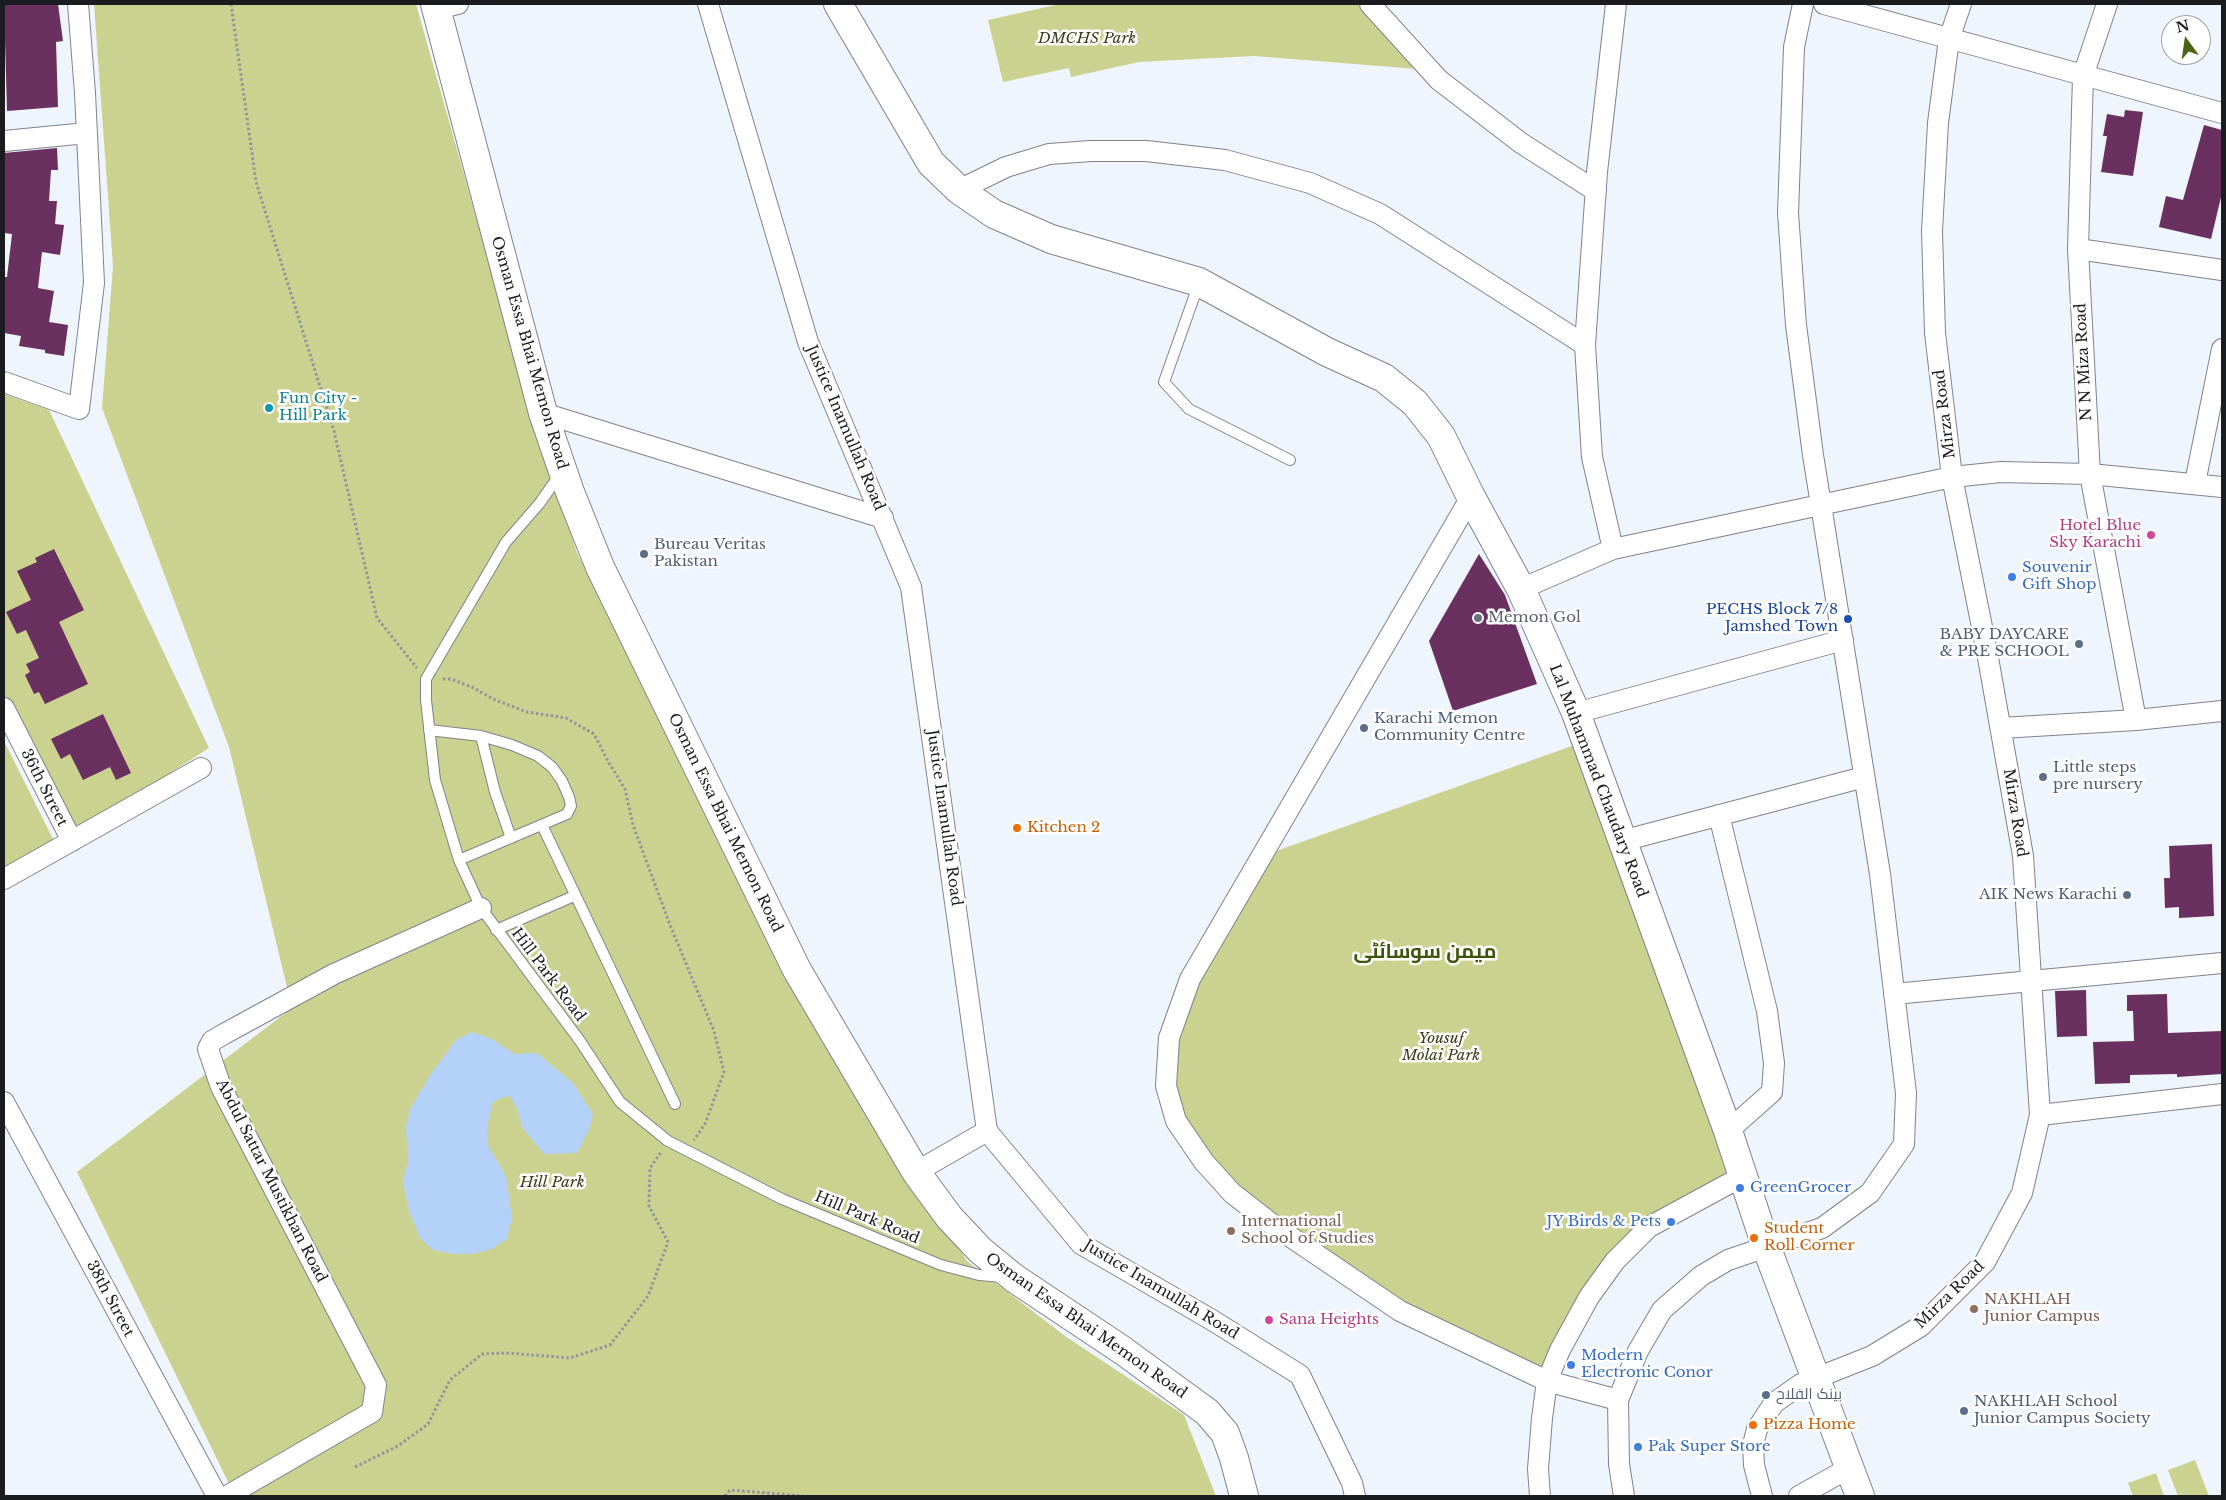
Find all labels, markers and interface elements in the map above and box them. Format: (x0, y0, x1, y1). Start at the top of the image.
north arrow (2161, 15, 2211, 65)
text: N (2174, 16, 2191, 37)
park label: DMCHS Park (1038, 30, 1136, 48)
street label: Osman Essa Bhai Memon Road (487, 234, 571, 472)
street label: N N Miza Road (2072, 303, 2096, 421)
street label: Justice Inamullah Road (802, 343, 888, 513)
street label: Mirza Road (1931, 368, 1959, 460)
place label: Fun City - Hill Park (279, 390, 357, 425)
marker: Fun City - Hill Park (263, 402, 275, 414)
place label: Hotel Blue Sky Karachi (2049, 517, 2141, 552)
marker: Hotel Blue Sky Karachi (2145, 529, 2157, 541)
place label: Bureau Veritas Pakistan (654, 536, 766, 571)
marker: Bureau Veritas Pakistan (638, 548, 650, 560)
place label: Souvenir Gift Shop (2022, 559, 2096, 594)
marker: Souvenir Gift Shop (2006, 571, 2018, 583)
place label: PECHS Block 7/8 Jamshed Town (1706, 601, 1838, 636)
place label: Memon Gol (1488, 609, 1581, 627)
marker: Memon Gol (1472, 612, 1484, 624)
marker: PECHS Block 7/8 Jamshed Town (1842, 613, 1854, 625)
place label: BABY DAYCARE & PRE SCHOOL (1940, 626, 2069, 661)
marker: BABY DAYCARE & PRE SCHOOL (2073, 638, 2085, 650)
street label: Lal Muhammad Chaudary Road (1545, 662, 1651, 900)
street label: Osman Essa Bhai Memon Road (664, 710, 786, 936)
place label: Karachi Memon Community Centre (1374, 710, 1525, 745)
marker: Karachi Memon Community Centre (1358, 722, 1370, 734)
street label: Justice Inamullah Road (923, 729, 965, 907)
street label: 36th Street (17, 746, 71, 830)
place label: Little steps pre nursery (2053, 759, 2143, 794)
street label: Mirza Road (1999, 767, 2031, 859)
marker: Little steps pre nursery (2037, 771, 2049, 783)
place label: Kitchen 2 (1027, 819, 1100, 837)
marker: Kitchen 2 (1011, 822, 1023, 834)
place label: AIK News Karachi (1979, 886, 2117, 904)
marker: AIK News Karachi (2121, 889, 2133, 901)
street label: Hill Park Road (507, 925, 589, 1025)
district label: میمن سوسائٹی (1354, 940, 1496, 964)
park label: Yousuf Molai Park (1402, 1030, 1480, 1065)
street label: Abdul Sattar Mustikhan Road (212, 1076, 330, 1286)
park label: Hill Park (520, 1174, 584, 1192)
place label: GreenGrocer (1750, 1179, 1851, 1197)
marker: GreenGrocer (1734, 1182, 1746, 1194)
street label: Hill Park Road (812, 1188, 922, 1248)
place label: International School of Studies (1241, 1213, 1374, 1248)
place label: JY Birds & Pets (1547, 1213, 1661, 1231)
marker: JY Birds & Pets (1665, 1216, 1677, 1228)
place label: Student Roll Corner (1764, 1220, 1855, 1255)
marker: International School of Studies (1225, 1225, 1237, 1237)
marker: Student Roll Corner (1748, 1232, 1760, 1244)
street label: Justice Inamullah Road (1080, 1236, 1242, 1344)
street label: Osman Essa Bhai Memon Road (982, 1249, 1190, 1403)
street label: Mirza Road (1912, 1257, 1988, 1333)
street label: 38th Street (82, 1258, 138, 1340)
place label: NAKHLAH Junior Campus (1984, 1291, 2100, 1326)
marker: NAKHLAH Junior Campus (1968, 1303, 1980, 1315)
place label: Sana Heights (1279, 1311, 1379, 1329)
marker: Sana Heights (1263, 1314, 1275, 1326)
place label: Modern Electronic Conor (1581, 1347, 1713, 1382)
marker: Modern Electronic Conor (1565, 1359, 1577, 1371)
place label: بینک الفلاح (1776, 1386, 1842, 1404)
marker: بینک الفلاح (1760, 1389, 1772, 1401)
place label: NAKHLAH School Junior Campus Society (1974, 1393, 2151, 1428)
marker: NAKHLAH School Junior Campus Society (1958, 1405, 1970, 1417)
place label: Pizza Home (1763, 1416, 1856, 1434)
marker: Pizza Home (1747, 1419, 1759, 1431)
place label: Pak Super Store (1648, 1438, 1771, 1456)
marker: Pak Super Store (1632, 1441, 1644, 1453)

